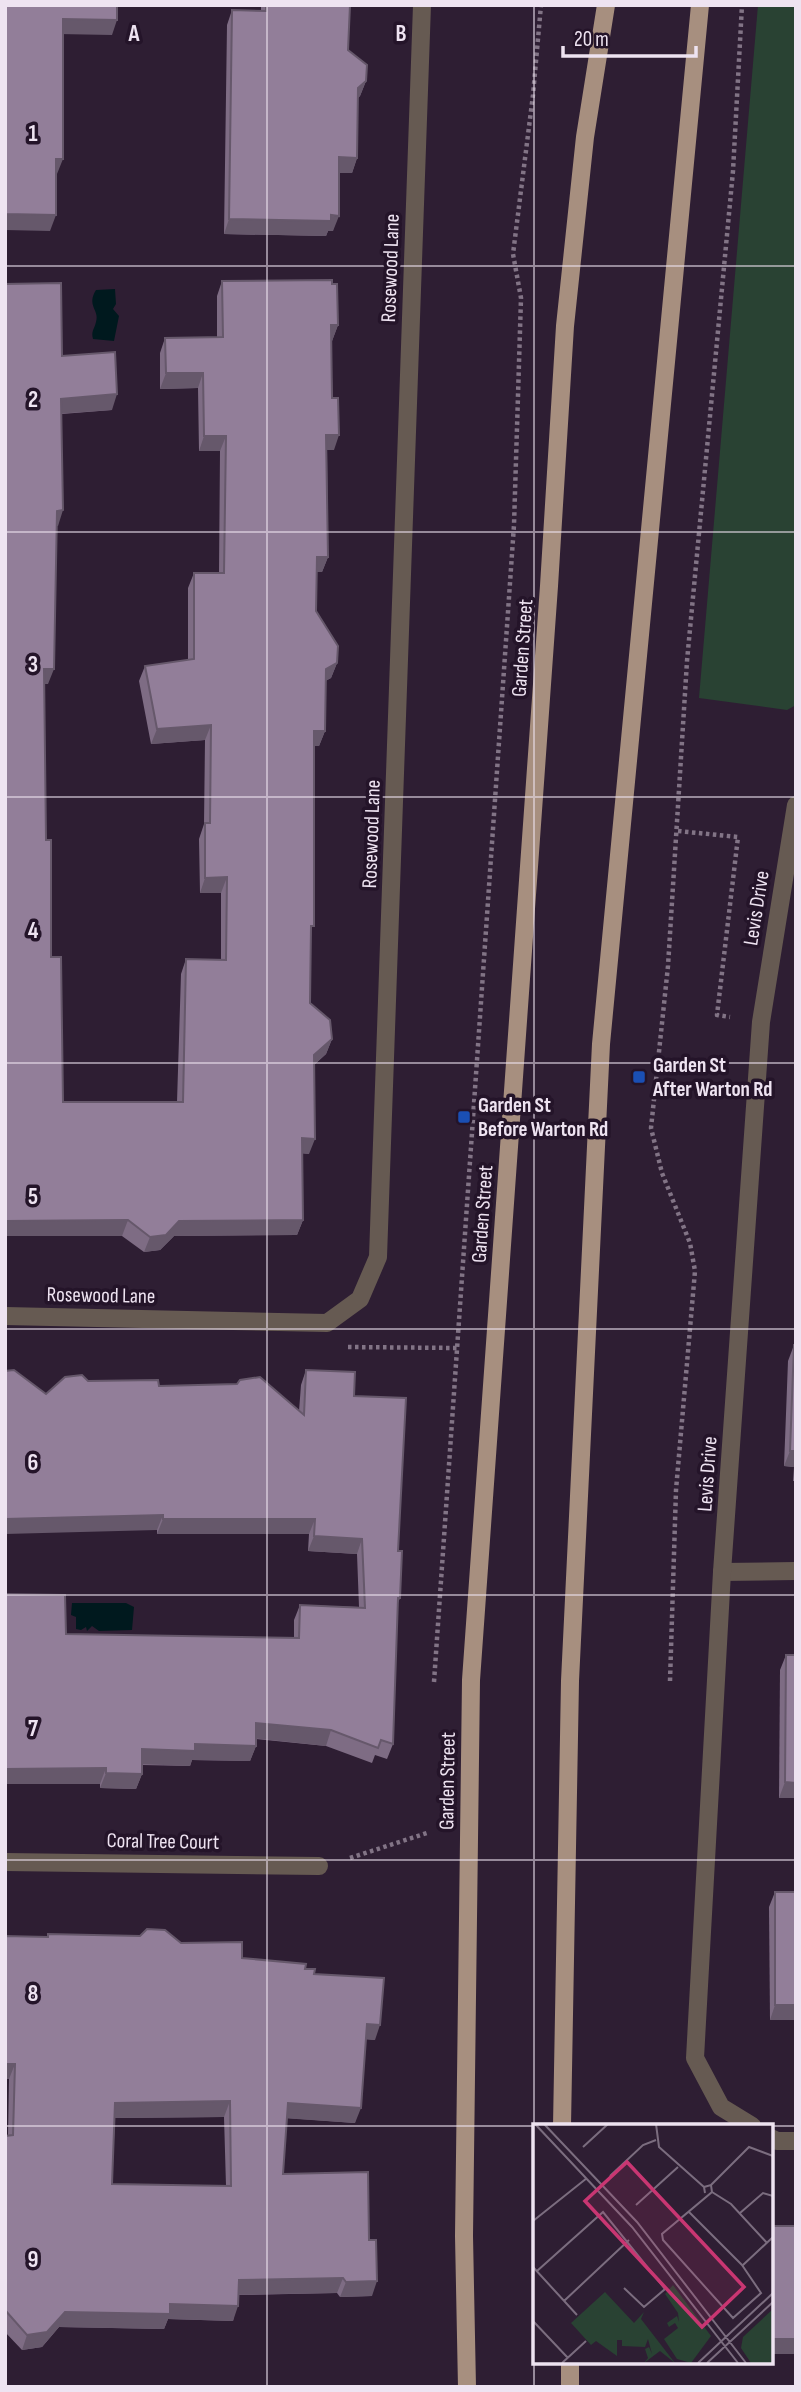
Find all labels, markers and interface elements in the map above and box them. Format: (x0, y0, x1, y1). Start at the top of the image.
scale bar (563, 14, 696, 58)
text: A (128, 20, 141, 48)
text: B (396, 20, 407, 48)
text: 20 m (574, 27, 609, 52)
text: 1 (28, 120, 38, 148)
street label: Rosewood Lane (376, 213, 405, 323)
text: 2 (28, 386, 38, 414)
street label: Garden Street (507, 598, 538, 698)
text: 3 (28, 651, 38, 679)
street label: Rosewood Lane (357, 779, 386, 889)
street label: Levis Drive (738, 869, 775, 947)
text: 4 (28, 917, 39, 945)
place label: Garden St After Warton Rd (652, 1053, 772, 1102)
marker: Garden St After Warton Rd (631, 1069, 647, 1085)
place label: Garden St Before Warton Rd (478, 1093, 608, 1142)
marker: Garden St Before Warton Rd (456, 1109, 472, 1125)
street label: Garden Street (467, 1164, 498, 1264)
text: 5 (28, 1183, 38, 1211)
street label: Rosewood Lane (46, 1282, 155, 1309)
street label: Levis Drive (692, 1436, 723, 1513)
text: 6 (28, 1449, 38, 1477)
text: 7 (28, 1715, 38, 1743)
street label: Garden Street (434, 1732, 461, 1830)
street label: Coral Tree Court (106, 1828, 220, 1855)
text: 8 (28, 1980, 39, 2008)
inset map (533, 2124, 773, 2364)
text: 9 (28, 2246, 38, 2274)

